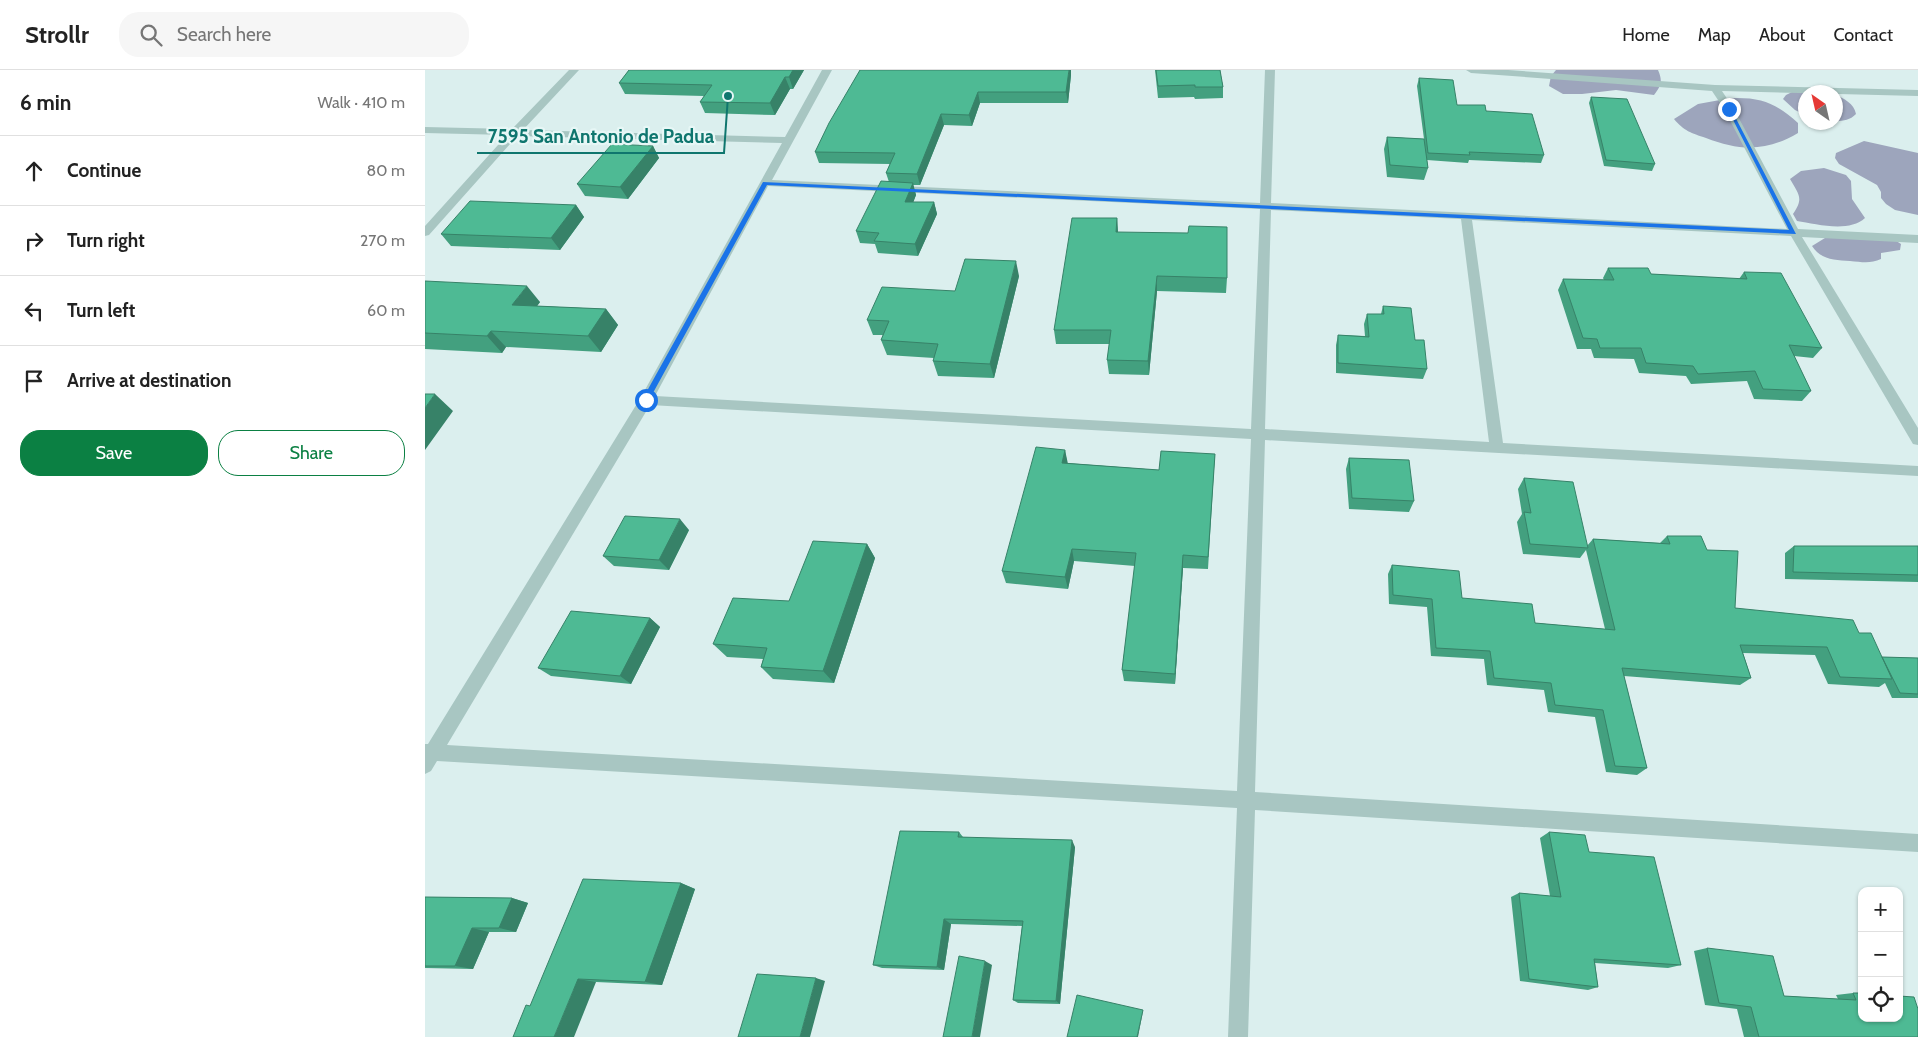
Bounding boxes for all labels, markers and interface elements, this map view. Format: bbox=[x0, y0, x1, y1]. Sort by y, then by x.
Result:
search box bbox=[119, 12, 469, 57]
text: Strollr bbox=[25, 20, 89, 49]
icon: search bbox=[137, 21, 165, 49]
text: Search here bbox=[177, 23, 271, 46]
text: Home bbox=[1622, 24, 1670, 46]
text: Map bbox=[1698, 24, 1731, 46]
text: About bbox=[1759, 24, 1805, 46]
text: Contact bbox=[1833, 24, 1893, 46]
north arrow bbox=[1798, 85, 1843, 130]
text: 6 min bbox=[20, 90, 71, 115]
text: Walk · 410 m bbox=[318, 93, 405, 112]
route end bbox=[1718, 98, 1741, 121]
callout: 7595 San Antonio de Padua bbox=[477, 119, 724, 153]
text: 7595 San Antonio de Padua bbox=[488, 125, 715, 148]
icon: ahead bbox=[20, 157, 48, 185]
text: Continue bbox=[67, 159, 141, 182]
text: 80 m bbox=[367, 161, 405, 180]
icon: right bbox=[20, 227, 48, 255]
text: Turn right bbox=[67, 229, 145, 252]
text: 270 m bbox=[360, 231, 405, 250]
icon: left bbox=[20, 297, 48, 325]
text: Turn left bbox=[67, 299, 135, 322]
text: 60 m bbox=[367, 301, 405, 320]
icon: arrive bbox=[20, 367, 48, 395]
text: Arrive at destination bbox=[67, 369, 231, 392]
route start bbox=[635, 389, 658, 412]
button: Save bbox=[20, 430, 208, 476]
button: Share bbox=[218, 430, 405, 476]
map controls bbox=[1858, 887, 1903, 1022]
button: + bbox=[1858, 887, 1903, 932]
button: − bbox=[1858, 932, 1903, 977]
button: locate bbox=[1858, 977, 1903, 1022]

